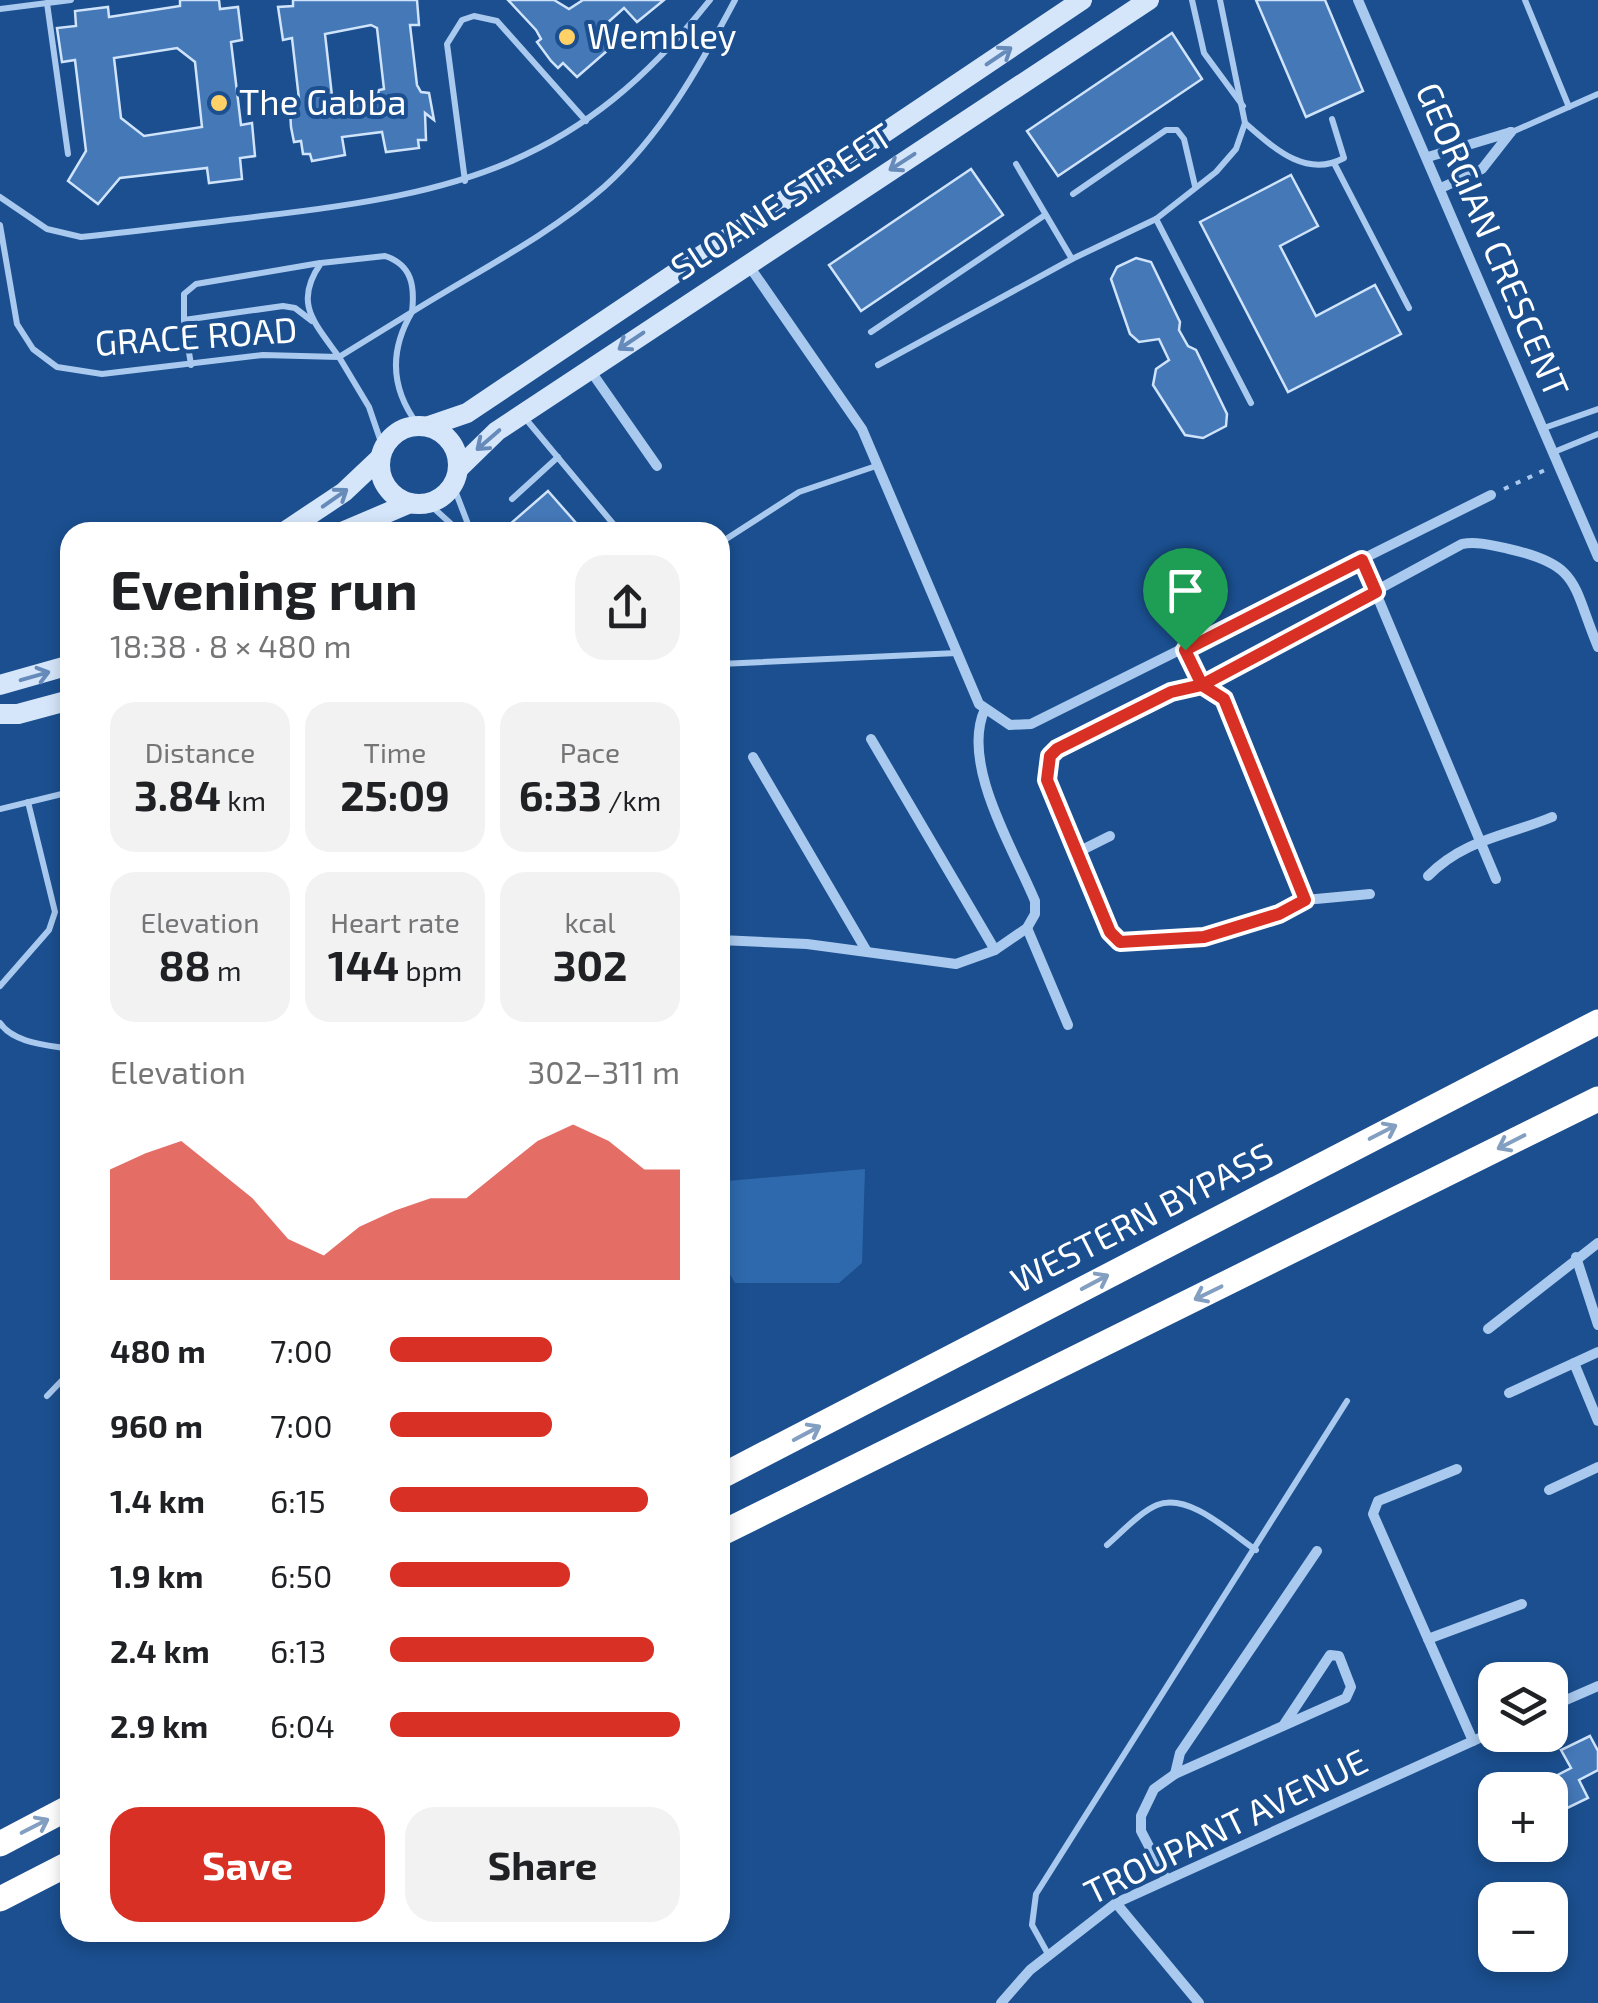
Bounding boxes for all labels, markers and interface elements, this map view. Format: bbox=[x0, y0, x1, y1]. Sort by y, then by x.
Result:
place label: Wembley bbox=[587, 14, 737, 56]
marker: Wembley bbox=[556, 26, 578, 48]
one-way arrow bbox=[984, 46, 1012, 67]
street label: GEORGIAN CRESCENT bbox=[1409, 76, 1579, 403]
place label: The Gabba bbox=[239, 80, 407, 122]
marker: The Gabba bbox=[208, 92, 230, 114]
street label: SLOANE STREET bbox=[662, 113, 899, 287]
one-way arrow bbox=[889, 151, 917, 172]
street label: GRACE ROAD bbox=[93, 307, 298, 363]
one-way arrow bbox=[618, 331, 646, 352]
one-way arrow bbox=[476, 428, 502, 450]
one-way arrow bbox=[320, 488, 348, 509]
pin bbox=[1143, 548, 1228, 651]
text: Evening run bbox=[110, 555, 418, 621]
button: share bbox=[575, 555, 680, 660]
icon: arrive bbox=[1158, 563, 1213, 618]
text: 18:38 · 8 × 480 m bbox=[110, 626, 352, 664]
one-way arrow bbox=[19, 666, 50, 684]
text: Distance bbox=[145, 735, 255, 769]
text: Time bbox=[364, 735, 426, 769]
text: Pace bbox=[560, 735, 620, 769]
text: 3.84 bbox=[134, 769, 221, 819]
text: 25:09 bbox=[340, 769, 450, 819]
text: 6:33 bbox=[519, 769, 602, 819]
text: km bbox=[221, 783, 266, 817]
text: /km bbox=[602, 783, 661, 817]
text: Elevation bbox=[141, 905, 259, 939]
text: Heart rate bbox=[330, 905, 460, 939]
text: kcal bbox=[564, 905, 616, 939]
text: 88 bbox=[158, 939, 211, 989]
text: 144 bbox=[328, 939, 399, 989]
text: 302 bbox=[553, 939, 627, 989]
text: m bbox=[211, 953, 242, 987]
text: bpm bbox=[399, 953, 462, 987]
text: Elevation bbox=[110, 1052, 246, 1090]
text: 302–311 m bbox=[528, 1052, 680, 1090]
one-way arrow bbox=[1368, 1122, 1398, 1141]
street label: WESTERN BYPASS bbox=[1003, 1132, 1279, 1300]
one-way arrow bbox=[1496, 1133, 1526, 1152]
one-way arrow bbox=[1079, 1272, 1109, 1291]
one-way arrow bbox=[1194, 1284, 1224, 1303]
text: 480 m bbox=[110, 1331, 206, 1369]
text: 7:00 bbox=[270, 1331, 333, 1369]
text: 960 m bbox=[110, 1406, 203, 1444]
text: 7:00 bbox=[270, 1406, 333, 1444]
one-way arrow bbox=[791, 1422, 821, 1442]
text: 1.4 km bbox=[110, 1481, 205, 1519]
text: 6:15 bbox=[270, 1481, 326, 1519]
text: 1.9 km bbox=[110, 1556, 204, 1594]
text: 6:50 bbox=[270, 1556, 332, 1594]
text: 2.4 km bbox=[110, 1631, 210, 1669]
text: 6:13 bbox=[270, 1631, 326, 1669]
map controls bbox=[1478, 1662, 1568, 1972]
button: layers bbox=[1478, 1662, 1568, 1752]
text: 2.9 km bbox=[110, 1706, 208, 1744]
text: 6:04 bbox=[270, 1706, 335, 1744]
street label: TROUPANT AVENUE bbox=[1077, 1738, 1374, 1912]
button: + bbox=[1478, 1772, 1568, 1862]
button: Save bbox=[110, 1807, 385, 1922]
button: Share bbox=[405, 1807, 680, 1922]
one-way arrow bbox=[20, 1816, 49, 1835]
button: − bbox=[1478, 1882, 1568, 1972]

